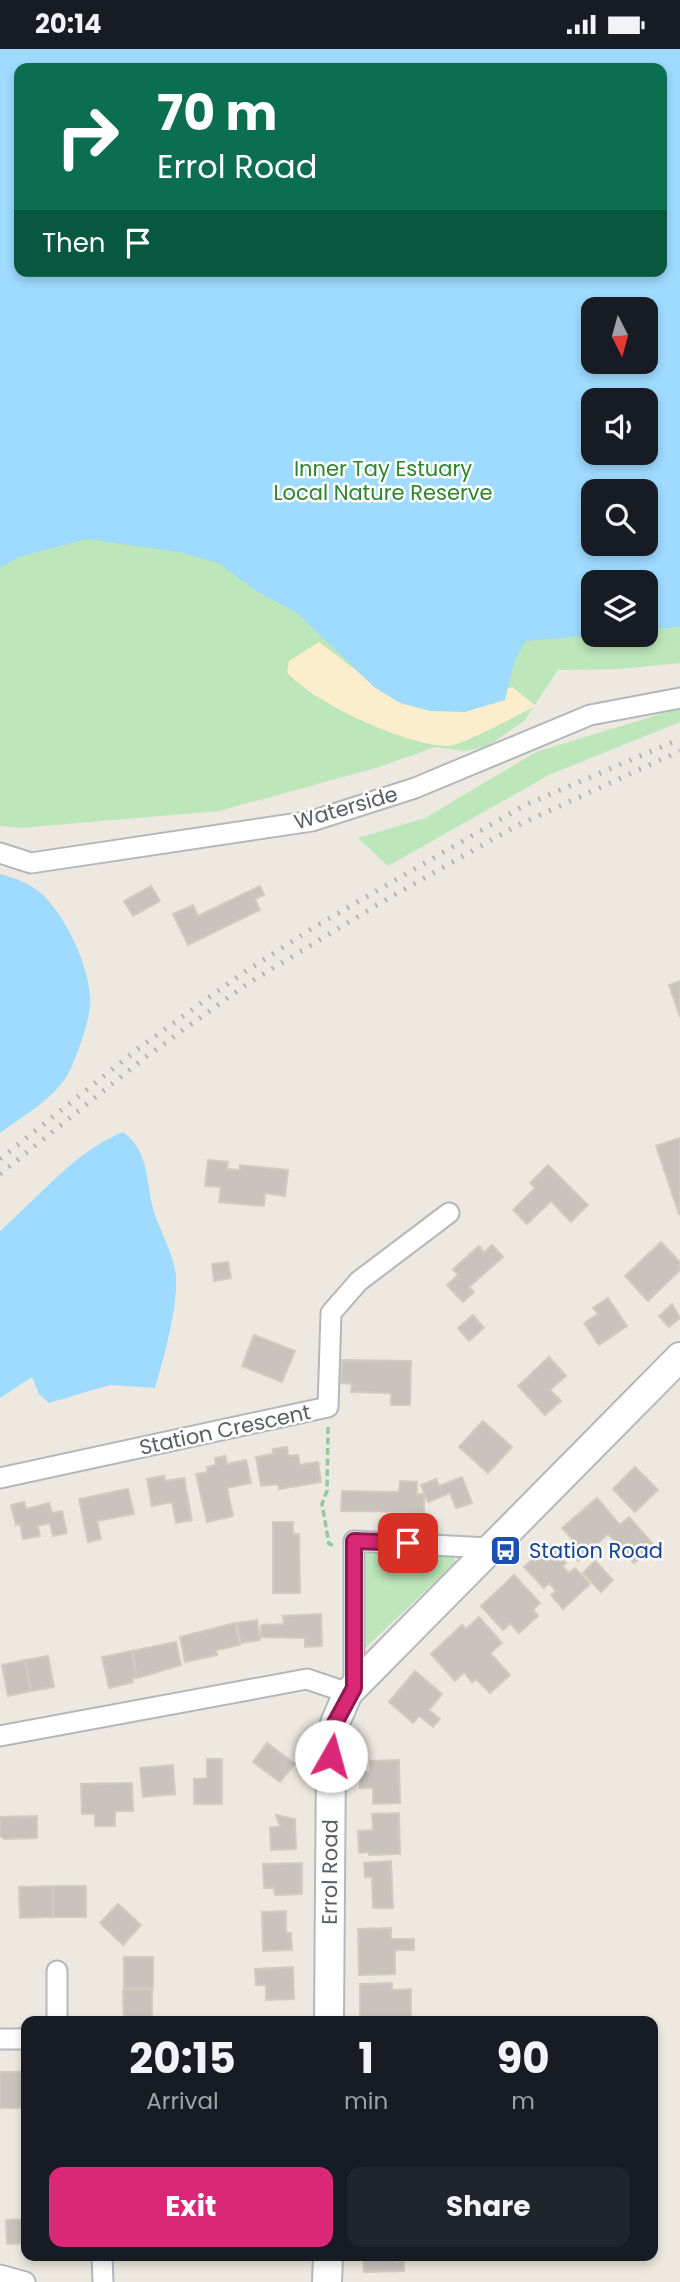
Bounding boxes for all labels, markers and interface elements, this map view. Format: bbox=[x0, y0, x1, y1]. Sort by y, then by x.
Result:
text: 20:14 bbox=[35, 6, 102, 42]
text: 70 m bbox=[157, 79, 277, 147]
icon: right bbox=[42, 91, 133, 182]
text: Errol Road bbox=[157, 144, 317, 189]
icon: arrive bbox=[119, 224, 157, 262]
text: Then bbox=[42, 225, 105, 261]
north arrow bbox=[581, 297, 658, 375]
map controls bbox=[581, 297, 658, 647]
button: sound bbox=[581, 388, 658, 465]
park label: Inner Tay Estuary Local Nature Reserve bbox=[273, 454, 493, 507]
button: search bbox=[581, 479, 658, 556]
button: layers bbox=[581, 570, 658, 647]
street label: Waterside bbox=[291, 779, 401, 836]
street label: Station Crescent bbox=[137, 1397, 313, 1462]
pin bbox=[378, 1513, 438, 1573]
icon: arrive bbox=[389, 1524, 427, 1562]
bus stop icon: Station Road bbox=[489, 1534, 523, 1568]
place label: Station Road bbox=[529, 1536, 663, 1565]
position arrow bbox=[294, 1719, 368, 1793]
street label: Errol Road bbox=[315, 1819, 345, 1925]
text: 20:15 bbox=[129, 2029, 236, 2088]
text: 1 bbox=[358, 2029, 374, 2088]
text: 90 bbox=[496, 2029, 550, 2088]
text: Arrival bbox=[146, 2085, 219, 2117]
text: min bbox=[344, 2085, 388, 2117]
text: m bbox=[511, 2085, 535, 2117]
button: Exit bbox=[49, 2167, 333, 2247]
button: Share bbox=[347, 2167, 630, 2247]

